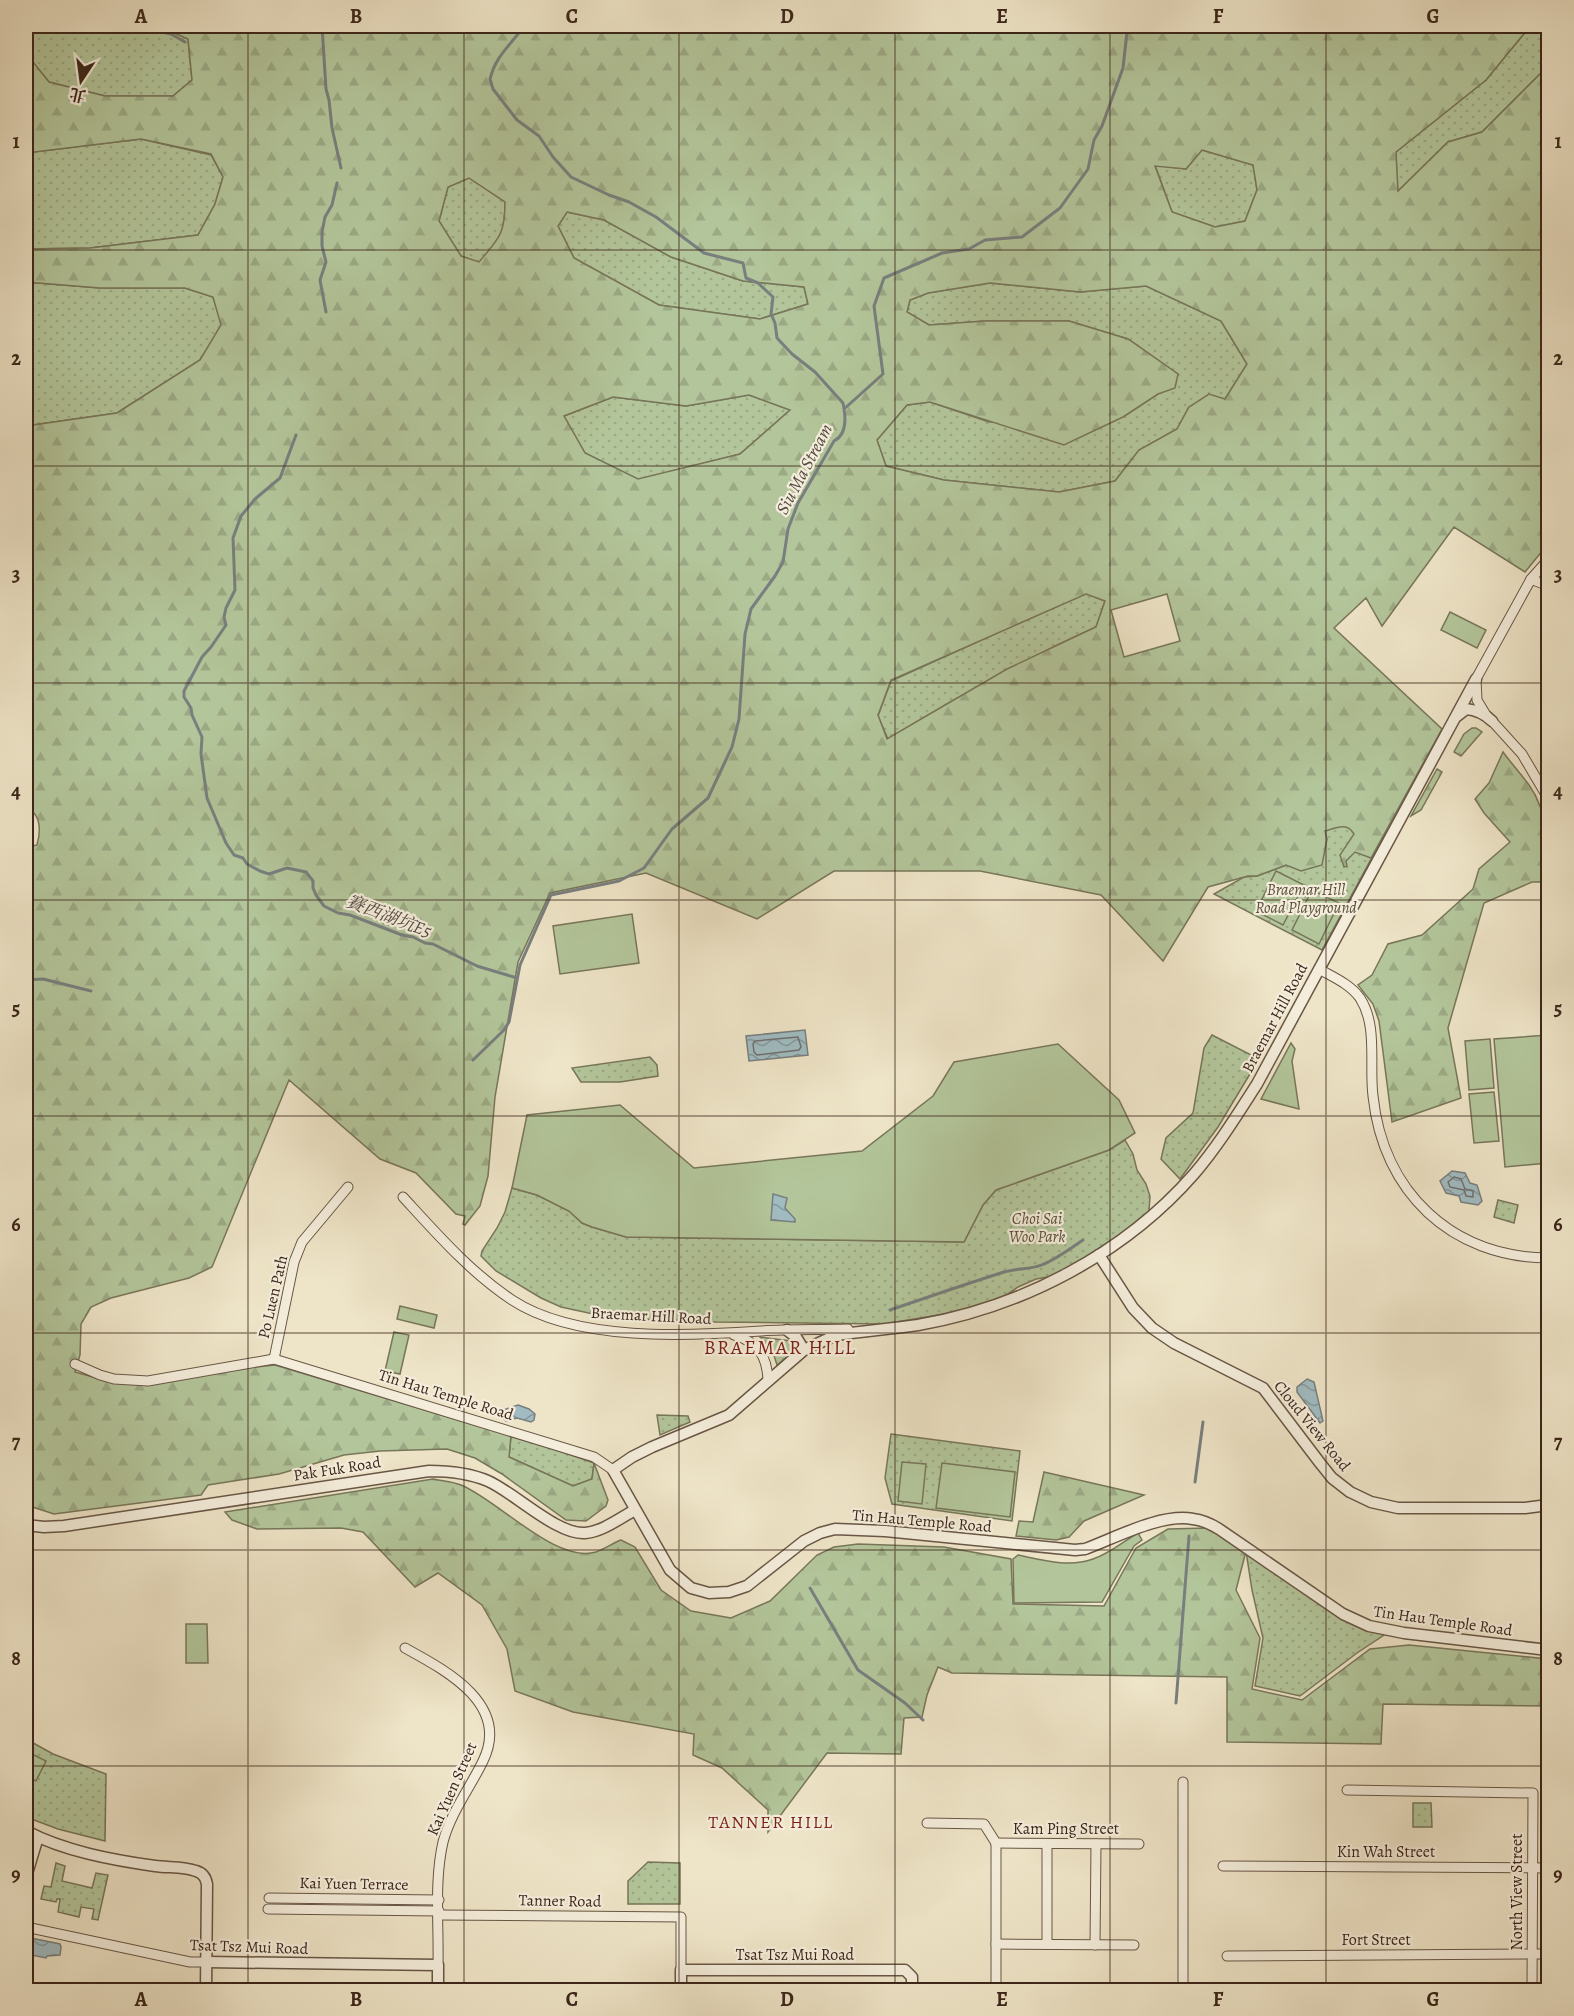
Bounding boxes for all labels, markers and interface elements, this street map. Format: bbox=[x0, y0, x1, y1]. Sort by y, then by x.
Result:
text: A bbox=[134, 3, 148, 30]
text: B bbox=[350, 3, 362, 30]
text: C bbox=[566, 3, 578, 30]
text: D bbox=[780, 3, 794, 30]
text: E bbox=[996, 3, 1008, 30]
text: F bbox=[1213, 3, 1224, 30]
text: G bbox=[1426, 3, 1440, 30]
north arrow bbox=[51, 51, 111, 111]
text: 北 bbox=[68, 82, 88, 107]
text: 1 bbox=[12, 128, 20, 155]
text: 1 bbox=[1554, 128, 1562, 155]
text: 2 bbox=[11, 345, 21, 372]
text: 2 bbox=[1553, 345, 1563, 372]
water label: Siu Ma Stream bbox=[770, 419, 838, 519]
text: 3 bbox=[12, 561, 20, 588]
text: 3 bbox=[1554, 561, 1562, 588]
text: 4 bbox=[11, 778, 21, 805]
text: 4 bbox=[1553, 778, 1563, 805]
park label: Braemar Hill Road Playground bbox=[1255, 879, 1357, 919]
water label: 賽西湖坑E5 bbox=[343, 889, 436, 943]
street label: Braemar Hill Road bbox=[1237, 959, 1313, 1076]
text: 5 bbox=[12, 995, 20, 1022]
text: 5 bbox=[1554, 995, 1562, 1022]
park label: Choi Sai Woo Park bbox=[1009, 1208, 1065, 1248]
text: 6 bbox=[11, 1211, 21, 1238]
text: 6 bbox=[1553, 1211, 1563, 1238]
street label: Po Luen Path bbox=[253, 1253, 293, 1341]
street label: Braemar Hill Road bbox=[590, 1302, 712, 1330]
district label: BRAEMAR HILL bbox=[704, 1334, 856, 1361]
street label: Tin Hau Temple Road bbox=[376, 1364, 517, 1426]
street label: Cloud View Road bbox=[1269, 1376, 1356, 1476]
text: 7 bbox=[12, 1428, 21, 1455]
text: 7 bbox=[1554, 1428, 1563, 1455]
street label: Pak Fuk Road bbox=[292, 1451, 383, 1487]
street label: Tin Hau Temple Road bbox=[851, 1504, 993, 1538]
street label: Tin Hau Temple Road bbox=[1372, 1600, 1514, 1642]
text: 8 bbox=[11, 1645, 21, 1672]
text: 8 bbox=[1553, 1645, 1563, 1672]
street label: Kai Yuen Street bbox=[422, 1739, 482, 1839]
district label: TANNER HILL bbox=[708, 1810, 834, 1834]
street label: Kam Ping Street bbox=[1013, 1818, 1119, 1840]
street label: North View Street bbox=[1506, 1834, 1528, 1950]
street label: Kin Wah Street bbox=[1337, 1841, 1435, 1863]
text: 9 bbox=[11, 1861, 21, 1888]
text: 9 bbox=[1553, 1861, 1563, 1888]
street label: Kai Yuen Terrace bbox=[299, 1872, 409, 1896]
street label: Tanner Road bbox=[518, 1889, 602, 1913]
street label: Fort Street bbox=[1341, 1929, 1411, 1951]
street label: Tsat Tsz Mui Road bbox=[189, 1934, 309, 1960]
street label: Tsat Tsz Mui Road bbox=[736, 1944, 855, 1966]
text: A bbox=[134, 1986, 148, 2013]
text: B bbox=[350, 1986, 362, 2013]
text: C bbox=[566, 1986, 578, 2013]
text: D bbox=[780, 1986, 794, 2013]
text: E bbox=[996, 1986, 1008, 2013]
text: F bbox=[1213, 1986, 1224, 2013]
text: G bbox=[1426, 1986, 1440, 2013]

